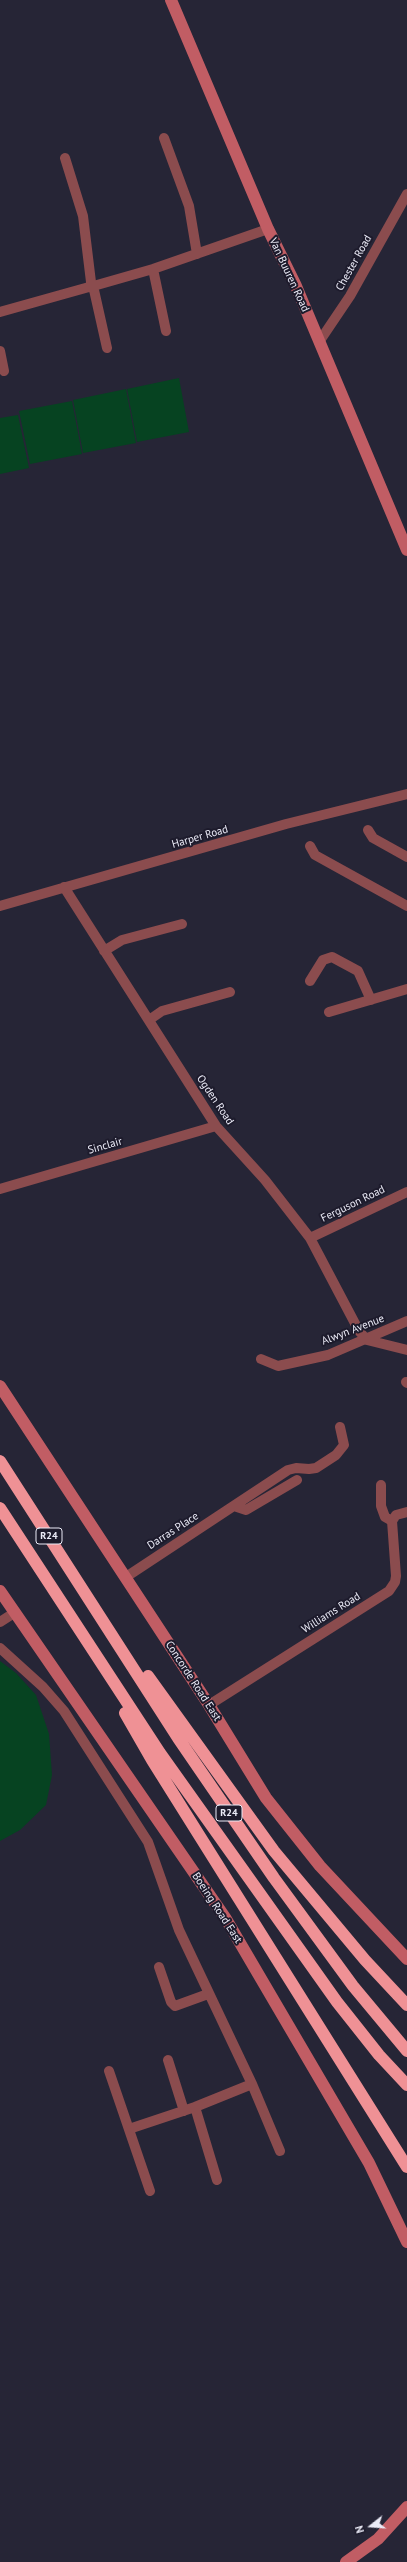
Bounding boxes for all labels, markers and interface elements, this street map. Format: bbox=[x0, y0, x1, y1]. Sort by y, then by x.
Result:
street label: Chester Road bbox=[333, 233, 375, 293]
street label: Van Buuren Road bbox=[266, 236, 312, 314]
street label: Harper Road bbox=[170, 823, 230, 851]
street label: Ogden Road bbox=[194, 1073, 236, 1127]
street label: Sinclair bbox=[86, 1135, 124, 1157]
street label: Ferguson Road bbox=[319, 1183, 387, 1225]
street label: Alwyn Avenue bbox=[320, 1312, 386, 1348]
street label: Darras Place bbox=[145, 1510, 201, 1552]
road number: R24 bbox=[36, 1528, 62, 1544]
street label: Williams Road bbox=[299, 1590, 363, 1636]
street label: Concorde Road East bbox=[162, 1639, 224, 1723]
road number: R24 bbox=[216, 1805, 242, 1821]
street label: Boeing Road East bbox=[189, 1870, 245, 1946]
north arrow bbox=[351, 2506, 391, 2546]
text: N bbox=[352, 2524, 367, 2535]

